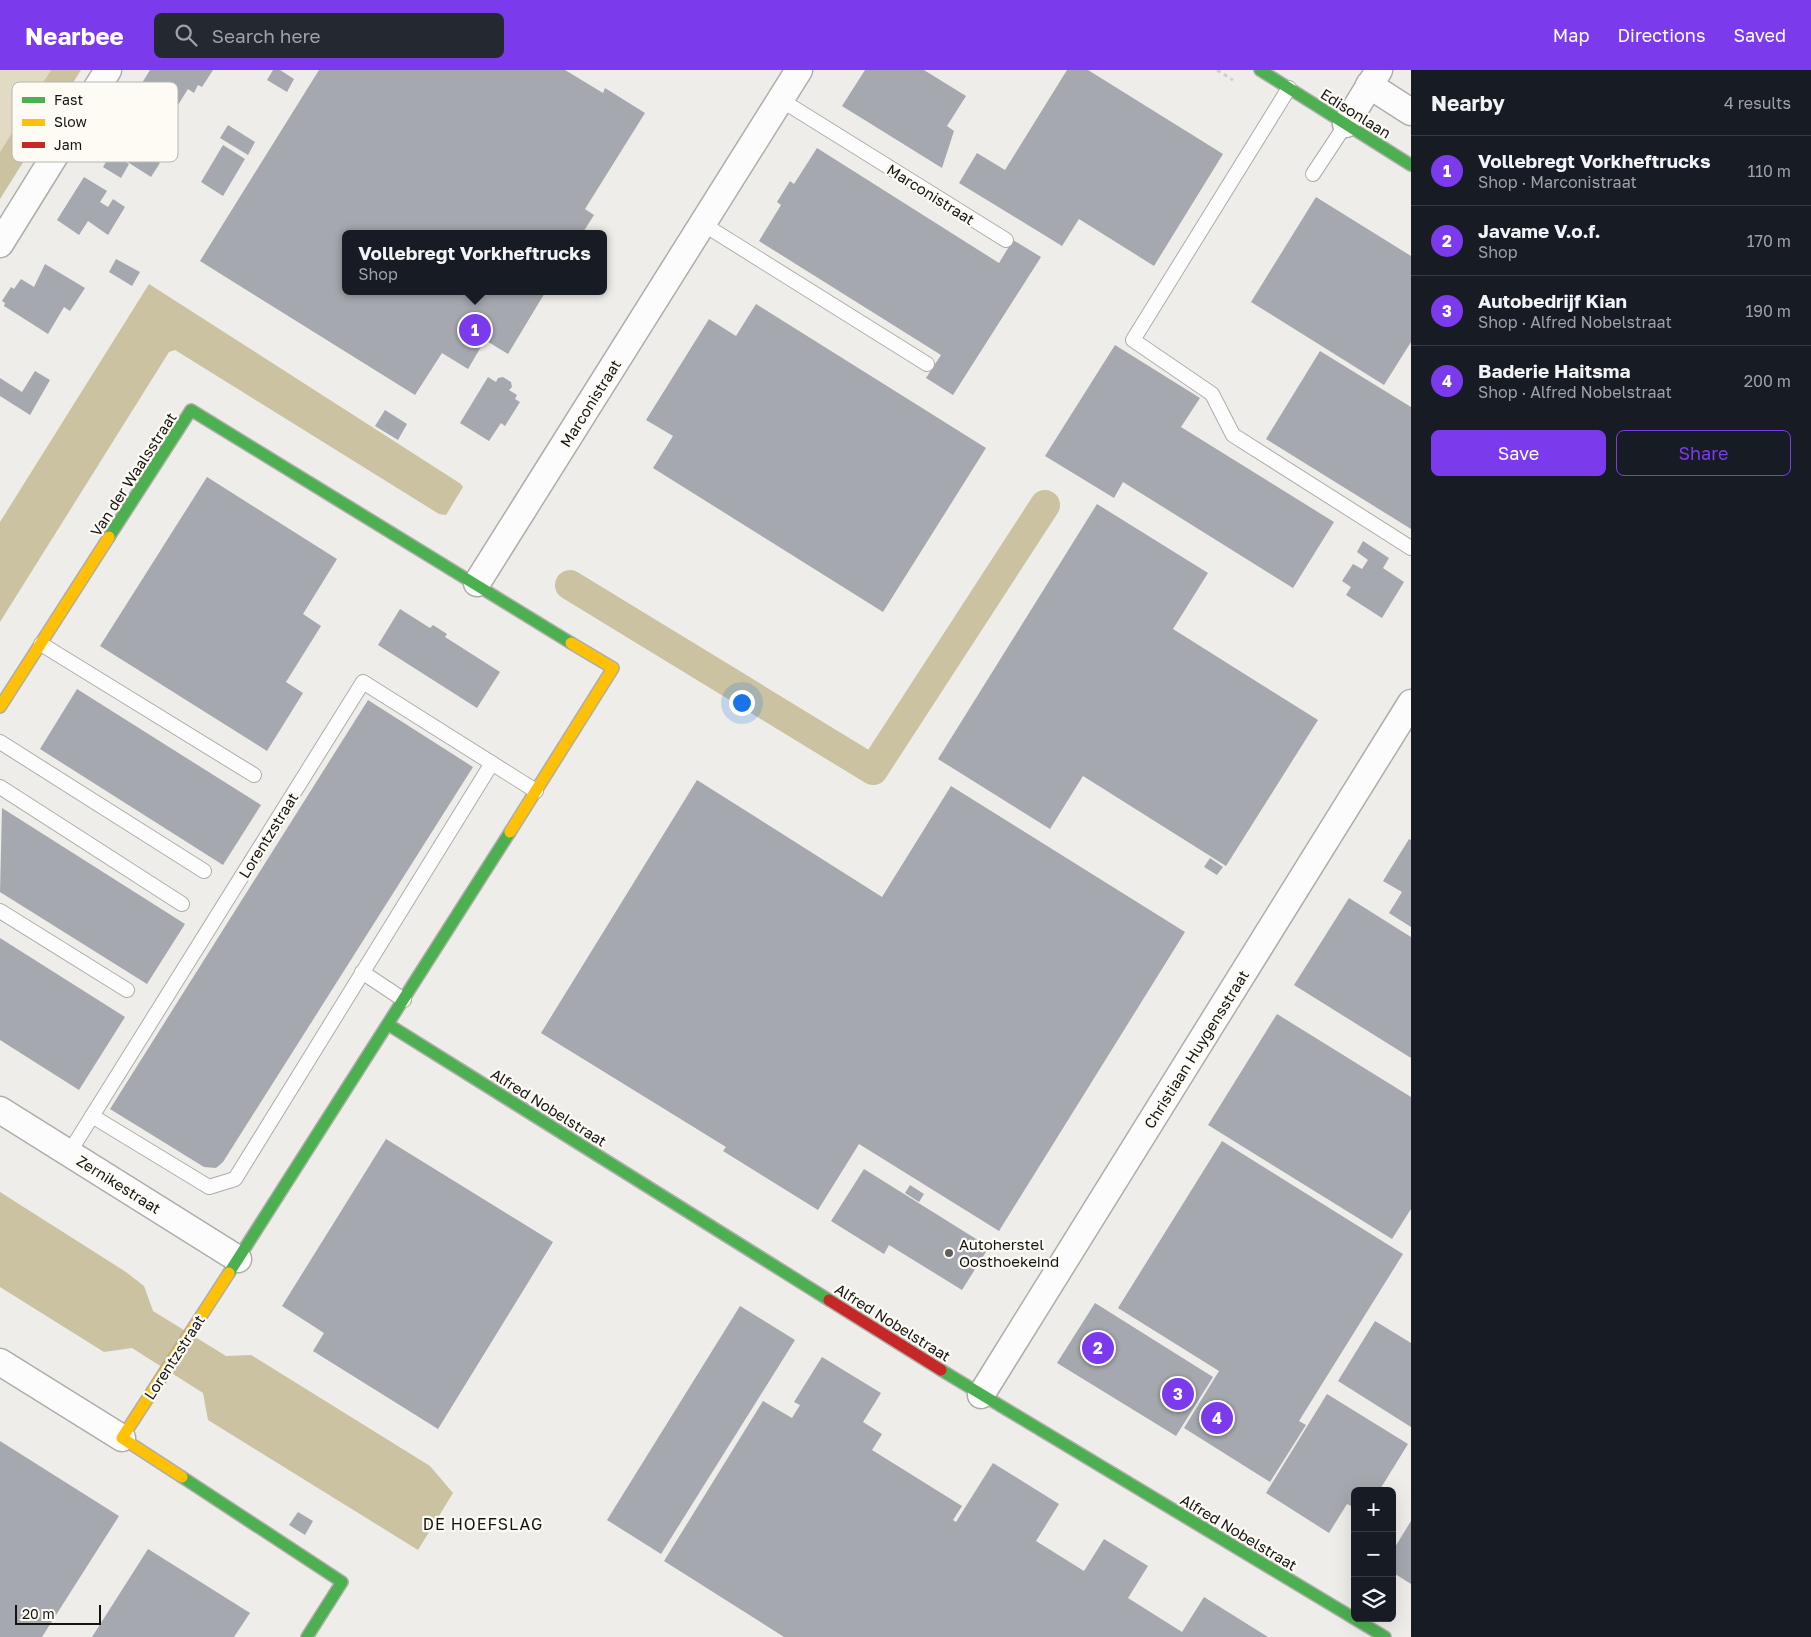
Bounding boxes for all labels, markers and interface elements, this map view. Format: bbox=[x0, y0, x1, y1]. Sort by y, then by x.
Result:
search box bbox=[154, 13, 504, 58]
text: Nearbee bbox=[25, 21, 124, 50]
icon: search bbox=[172, 21, 200, 49]
text: Search here bbox=[212, 24, 321, 47]
text: Map bbox=[1553, 24, 1589, 46]
text: Directions bbox=[1617, 24, 1705, 46]
text: Saved bbox=[1733, 24, 1786, 46]
legend bbox=[12, 82, 178, 162]
street label: Edisonlaan bbox=[1318, 84, 1394, 142]
text: Nearby bbox=[1431, 90, 1505, 116]
text: Fast bbox=[54, 91, 83, 108]
text: 4 results bbox=[1724, 93, 1791, 113]
text: Slow bbox=[54, 113, 87, 130]
text: Jam bbox=[54, 136, 82, 153]
text: Vollebregt Vorkheftrucks bbox=[1478, 149, 1711, 172]
street label: Marconistraat bbox=[884, 160, 978, 228]
text: 1 bbox=[1443, 161, 1451, 181]
text: 110 m bbox=[1747, 161, 1791, 181]
text: Shop · Marconistraat bbox=[1478, 172, 1637, 192]
text: Javame V.o.f. bbox=[1478, 219, 1601, 242]
popup bbox=[342, 230, 607, 295]
text: 2 bbox=[1442, 231, 1452, 251]
text: 170 m bbox=[1747, 231, 1791, 251]
text: Vollebregt Vorkheftrucks bbox=[358, 241, 591, 264]
text: Shop bbox=[1478, 242, 1518, 262]
text: Shop bbox=[358, 264, 398, 284]
text: Autobedrijf Kian bbox=[1478, 289, 1627, 312]
text: 3 bbox=[1442, 301, 1452, 321]
text: 190 m bbox=[1745, 301, 1791, 321]
pin: 1 bbox=[459, 311, 491, 349]
text: Shop · Alfred Nobelstraat bbox=[1478, 312, 1672, 332]
street label: Marconistraat bbox=[556, 356, 624, 450]
text: Baderie Haitsma bbox=[1478, 359, 1630, 382]
text: 4 bbox=[1442, 371, 1452, 391]
text: 200 m bbox=[1744, 371, 1791, 391]
text: Shop · Alfred Nobelstraat bbox=[1478, 382, 1672, 402]
street label: Van der Waalsstraat bbox=[86, 409, 180, 539]
button: Save bbox=[1431, 430, 1606, 476]
button: Share bbox=[1616, 430, 1791, 476]
your location bbox=[729, 690, 755, 716]
street label: Lorentzstraat bbox=[235, 789, 301, 881]
street label: Christiaan Huygensstraat bbox=[1140, 966, 1252, 1132]
street label: Alfred Nobelstraat bbox=[488, 1064, 610, 1150]
street label: Zernikestraat bbox=[74, 1151, 164, 1217]
place label: Autoherstel Oosthoekeind bbox=[959, 1235, 1059, 1270]
marker: Autoherstel Oosthoekeind bbox=[943, 1247, 955, 1259]
street label: Alfred Nobelstraat bbox=[832, 1279, 954, 1365]
street label: Lorentzstraat bbox=[140, 1311, 208, 1403]
pin: 2 bbox=[1082, 1329, 1114, 1367]
pin: 3 bbox=[1162, 1375, 1194, 1413]
pin: 4 bbox=[1201, 1399, 1233, 1437]
map controls bbox=[1351, 1487, 1396, 1622]
button: + bbox=[1351, 1487, 1396, 1532]
street label: Alfred Nobelstraat bbox=[1177, 1490, 1301, 1574]
district label: DE HOEFSLAG bbox=[423, 1514, 543, 1534]
button: − bbox=[1351, 1532, 1396, 1577]
button: layers bbox=[1351, 1577, 1396, 1622]
scale bar bbox=[15, 1602, 101, 1625]
text: 20 m bbox=[22, 1605, 55, 1622]

